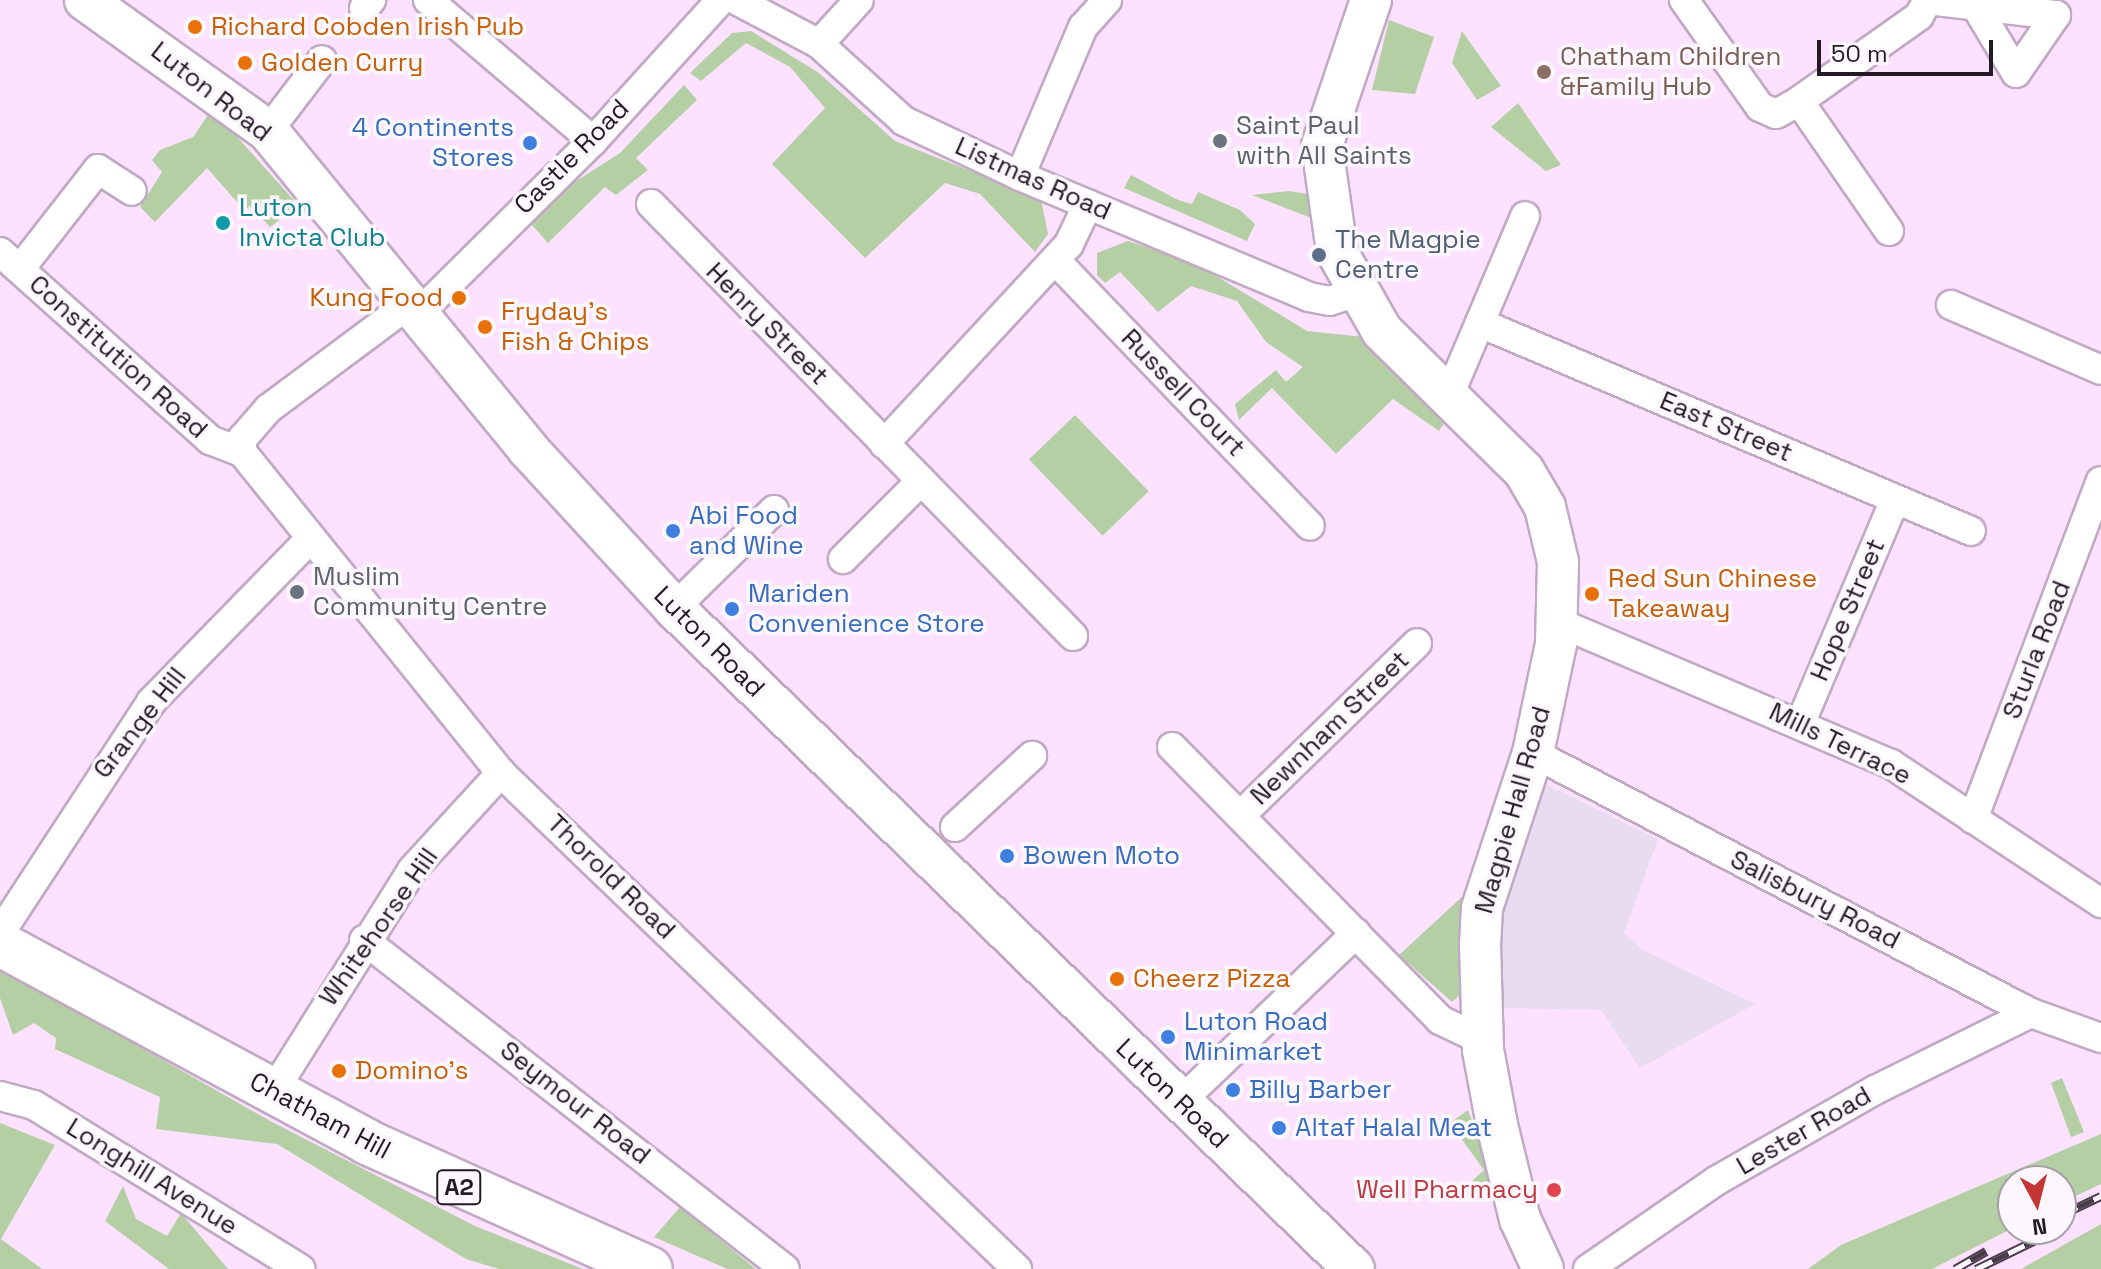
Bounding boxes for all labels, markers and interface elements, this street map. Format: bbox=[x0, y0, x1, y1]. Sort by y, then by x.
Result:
place label: Richard Cobden Irish Pub bbox=[211, 11, 524, 43]
marker: Richard Cobden Irish Pub bbox=[186, 18, 204, 36]
scale bar bbox=[1821, 24, 1997, 74]
street label: Luton Road bbox=[145, 35, 277, 149]
text: 50 m bbox=[1831, 38, 1888, 69]
place label: Chatham Children &Family Hub bbox=[1560, 41, 1781, 102]
place label: Golden Curry bbox=[261, 47, 423, 79]
marker: Golden Curry bbox=[236, 54, 254, 72]
marker: Chatham Children &Family Hub bbox=[1535, 63, 1553, 81]
street label: Castle Road bbox=[508, 93, 636, 221]
place label: Saint Paul with All Saints bbox=[1236, 110, 1412, 172]
place label: 4 Continents Stores bbox=[352, 112, 514, 174]
street label: Listmas Road bbox=[950, 131, 1116, 227]
marker: Saint Paul with All Saints bbox=[1211, 132, 1229, 150]
marker: 4 Continents Stores bbox=[521, 134, 539, 152]
place label: Luton Invicta Club bbox=[239, 192, 386, 254]
marker: Luton Invicta Club bbox=[214, 214, 232, 232]
place label: The Magpie Centre bbox=[1335, 224, 1481, 286]
marker: The Magpie Centre bbox=[1310, 246, 1328, 264]
street label: Henry Street bbox=[699, 256, 835, 392]
street label: Constitution Road bbox=[22, 269, 214, 445]
place label: Kung Food bbox=[309, 282, 443, 314]
marker: Kung Food bbox=[450, 289, 468, 307]
place label: Fryday's Fish & Chips bbox=[501, 296, 650, 358]
marker: Fryday's Fish & Chips bbox=[476, 318, 494, 336]
street label: Russell Court bbox=[1114, 323, 1252, 463]
street label: East Street bbox=[1655, 385, 1797, 469]
place label: Abi Food and Wine bbox=[689, 500, 804, 562]
marker: Abi Food and Wine bbox=[664, 522, 682, 540]
street label: Hope Street bbox=[1804, 534, 1892, 686]
place label: Muslim Community Centre bbox=[313, 561, 547, 622]
place label: Red Sun Chinese Takeaway bbox=[1608, 563, 1817, 624]
street label: Sturla Road bbox=[1996, 577, 2078, 723]
place label: Mariden Convenience Store bbox=[748, 578, 985, 640]
street label: Luton Road bbox=[647, 580, 771, 704]
marker: Muslim Community Centre bbox=[288, 583, 306, 601]
marker: Red Sun Chinese Takeaway bbox=[1583, 585, 1601, 603]
marker: Mariden Convenience Store bbox=[723, 600, 741, 618]
street label: Newnham Street bbox=[1244, 644, 1416, 812]
street label: Grange Hill bbox=[87, 661, 193, 785]
street label: Mills Terrace bbox=[1764, 696, 1916, 792]
street label: Magpie Hall Road bbox=[1468, 703, 1558, 917]
street label: Thorold Road bbox=[540, 808, 682, 946]
place label: Bowen Moto bbox=[1023, 840, 1180, 872]
street label: Whitehorse Hill bbox=[313, 842, 445, 1012]
street label: Salisbury Road bbox=[1725, 844, 1905, 956]
marker: Bowen Moto bbox=[998, 847, 1016, 865]
place label: Cheerz Pizza bbox=[1133, 963, 1290, 995]
marker: Cheerz Pizza bbox=[1108, 970, 1126, 988]
place label: Luton Road Minimarket bbox=[1184, 1006, 1328, 1068]
marker: Luton Road Minimarket bbox=[1159, 1028, 1177, 1046]
street label: Luton Road bbox=[1109, 1033, 1235, 1155]
street label: Seymour Road bbox=[494, 1035, 656, 1171]
place label: Domino's bbox=[355, 1055, 468, 1087]
marker: Domino's bbox=[330, 1062, 348, 1080]
street label: Chatham Hill bbox=[244, 1066, 396, 1166]
place label: Billy Barber bbox=[1249, 1074, 1392, 1106]
street label: Lester Road bbox=[1731, 1080, 1877, 1182]
marker: Billy Barber bbox=[1224, 1081, 1242, 1099]
street label: Longhill Avenue bbox=[60, 1112, 244, 1242]
place label: Altaf Halal Meat bbox=[1295, 1112, 1492, 1144]
marker: Altaf Halal Meat bbox=[1270, 1119, 1288, 1137]
north arrow bbox=[1997, 1165, 2077, 1245]
road number: A2 bbox=[435, 1167, 483, 1207]
place label: Well Pharmacy bbox=[1356, 1174, 1538, 1206]
marker: Well Pharmacy bbox=[1545, 1181, 1563, 1199]
text: N bbox=[2031, 1212, 2049, 1242]

